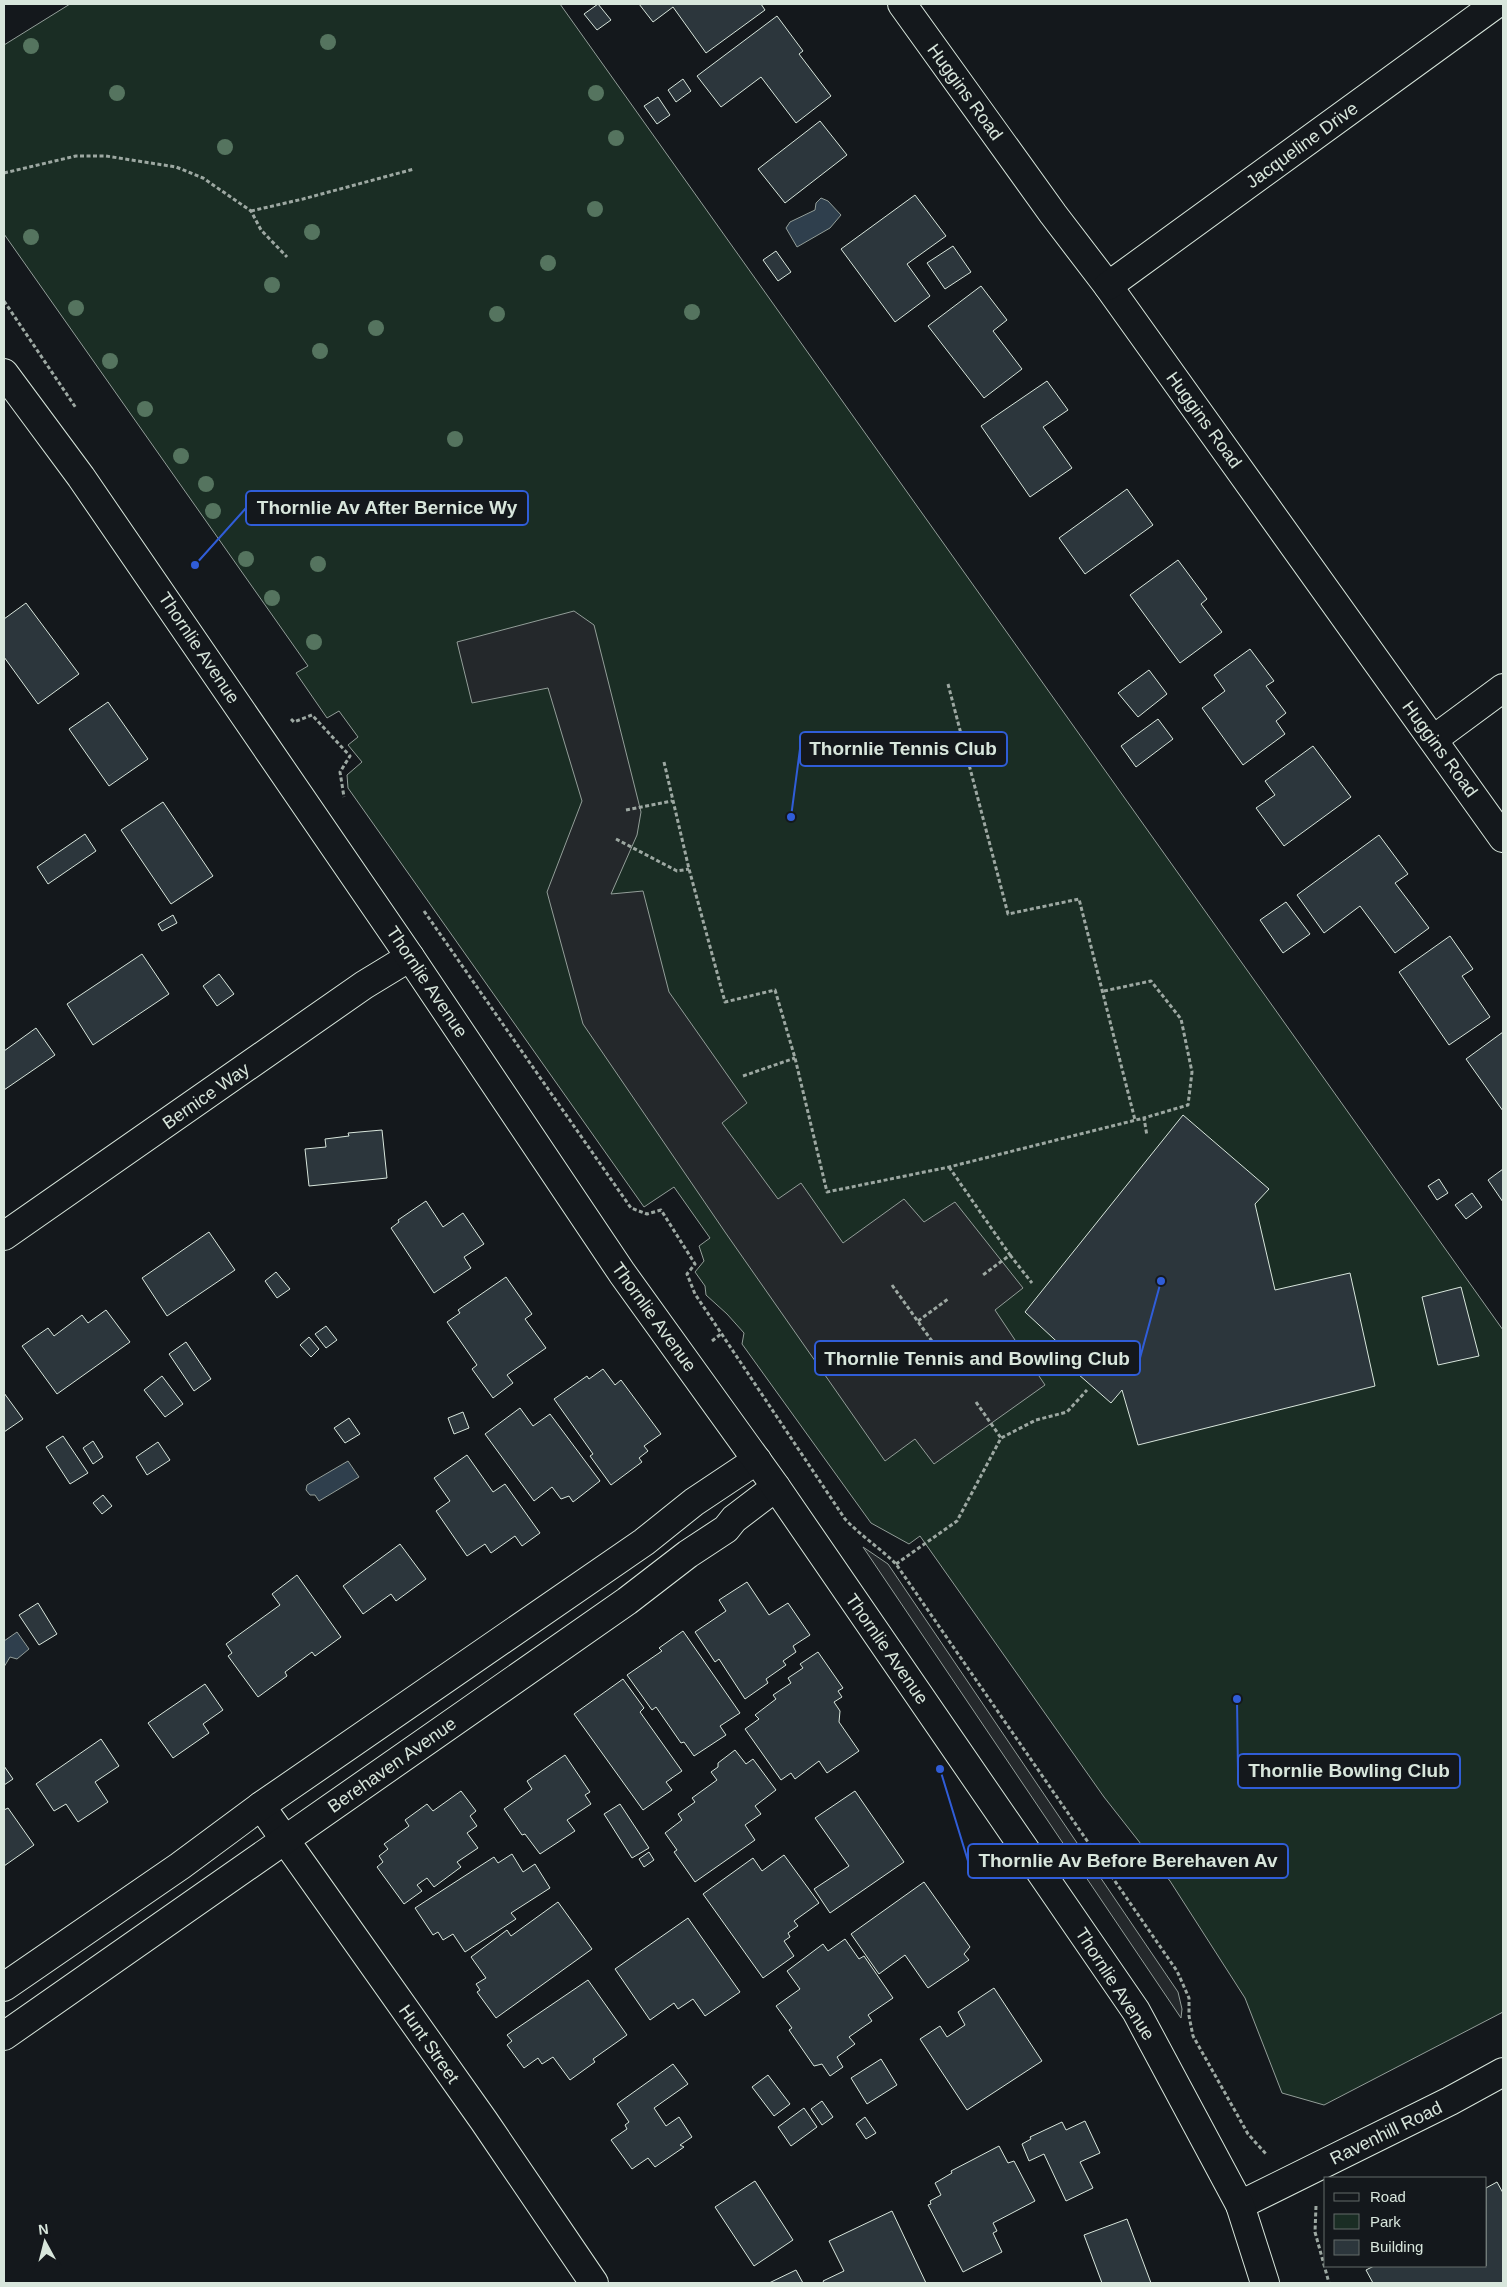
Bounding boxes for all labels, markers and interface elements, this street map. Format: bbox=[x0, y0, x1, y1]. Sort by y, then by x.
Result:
street label: Huggins Road bbox=[923, 40, 1007, 144]
street label: Jacqueline Drive bbox=[1242, 98, 1362, 192]
street label: Huggins Road bbox=[1162, 368, 1246, 472]
callout: Thornlie Av After Bernice Wy bbox=[246, 491, 528, 525]
text: Thornlie Av After Bernice Wy bbox=[257, 497, 518, 518]
street label: Thornlie Avenue bbox=[154, 589, 244, 707]
street label: Huggins Road bbox=[1398, 697, 1482, 801]
callout: Thornlie Tennis Club bbox=[800, 732, 1007, 766]
text: Thornlie Tennis Club bbox=[809, 738, 997, 759]
street label: Thornlie Avenue bbox=[382, 923, 472, 1041]
street label: Bernice Way bbox=[159, 1059, 253, 1133]
street label: Thornlie Avenue bbox=[608, 1259, 700, 1375]
callout: Thornlie Tennis and Bowling Club bbox=[815, 1341, 1140, 1375]
text: Thornlie Tennis and Bowling Club bbox=[824, 1348, 1130, 1369]
street label: Thornlie Avenue bbox=[842, 1590, 932, 1708]
street label: Berehaven Avenue bbox=[324, 1713, 460, 1817]
callout: Thornlie Bowling Club bbox=[1238, 1754, 1460, 1788]
text: Thornlie Bowling Club bbox=[1248, 1760, 1450, 1781]
callout: Thornlie Av Before Berehaven Av bbox=[968, 1844, 1288, 1878]
text: Thornlie Av Before Berehaven Av bbox=[978, 1850, 1278, 1871]
street label: Thornlie Avenue bbox=[1071, 1924, 1159, 2044]
street label: Hunt Street bbox=[395, 2001, 463, 2087]
street label: Ravenhill Road bbox=[1327, 2097, 1445, 2169]
legend bbox=[1324, 2177, 1487, 2267]
text: Road bbox=[1370, 2188, 1406, 2205]
text: Park bbox=[1370, 2213, 1401, 2230]
north arrow bbox=[20, 2217, 70, 2267]
text: N bbox=[37, 2221, 49, 2238]
text: Building bbox=[1370, 2238, 1423, 2255]

